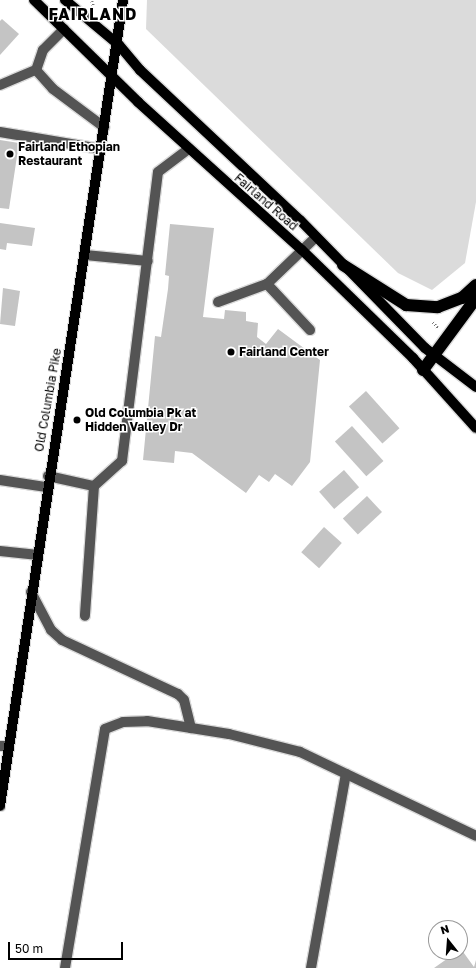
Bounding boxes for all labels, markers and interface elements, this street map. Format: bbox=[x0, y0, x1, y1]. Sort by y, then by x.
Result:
district label: FAIRLAND bbox=[48, 4, 138, 24]
place label: Fairland Ethopian Restaurant bbox=[18, 140, 120, 168]
marker: Fairland Ethopian Restaurant bbox=[5, 149, 15, 159]
street label: Fairland Road bbox=[231, 171, 301, 233]
place label: Fairland Center bbox=[239, 345, 329, 359]
street label: Old Columbia Pike bbox=[32, 347, 64, 453]
marker: Fairland Center bbox=[226, 347, 236, 357]
place label: Old Columbia Pk at Hidden Valley Dr bbox=[85, 406, 196, 434]
marker: Old Columbia Pk at Hidden Valley Dr bbox=[72, 415, 82, 425]
north arrow bbox=[428, 920, 468, 960]
text: N bbox=[439, 922, 451, 936]
scale bar bbox=[10, 934, 125, 960]
text: 50 m bbox=[15, 941, 43, 956]

